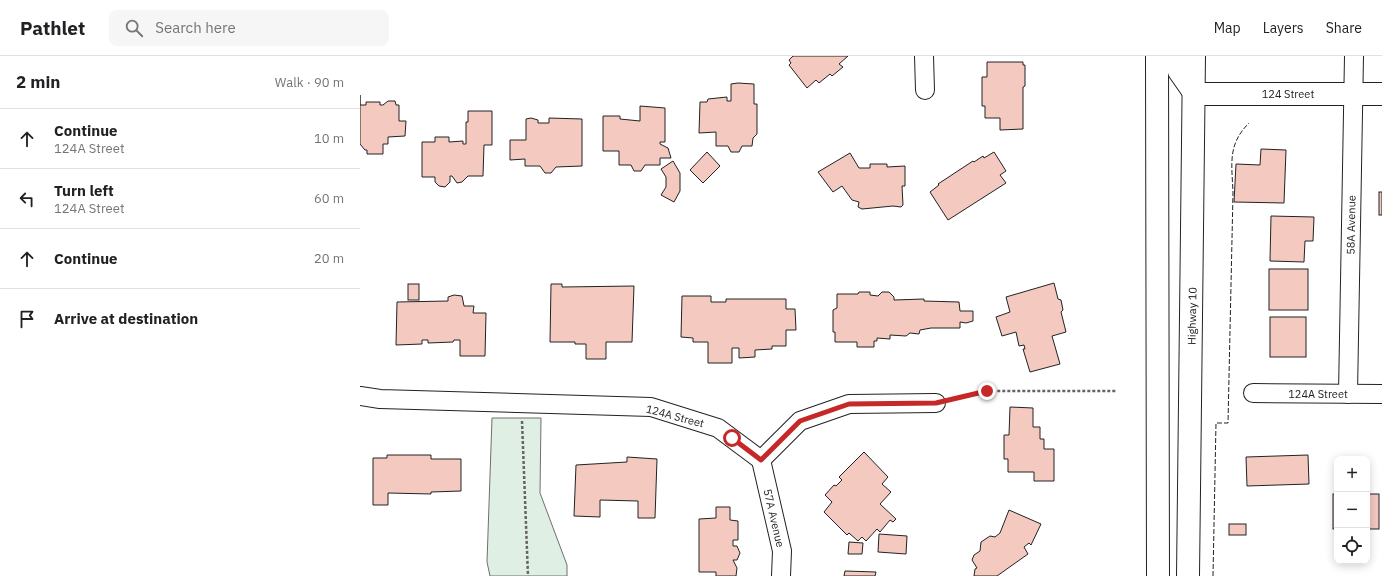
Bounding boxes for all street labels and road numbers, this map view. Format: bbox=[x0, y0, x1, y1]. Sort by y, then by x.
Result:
street label: 124 Street bbox=[1262, 87, 1314, 101]
street label: 58A Avenue bbox=[1343, 195, 1359, 255]
street label: Highway 10 bbox=[1184, 287, 1200, 345]
street label: 124A Street bbox=[1288, 387, 1348, 401]
street label: 124A Street bbox=[644, 402, 706, 431]
street label: 57A Avenue bbox=[760, 487, 788, 549]

